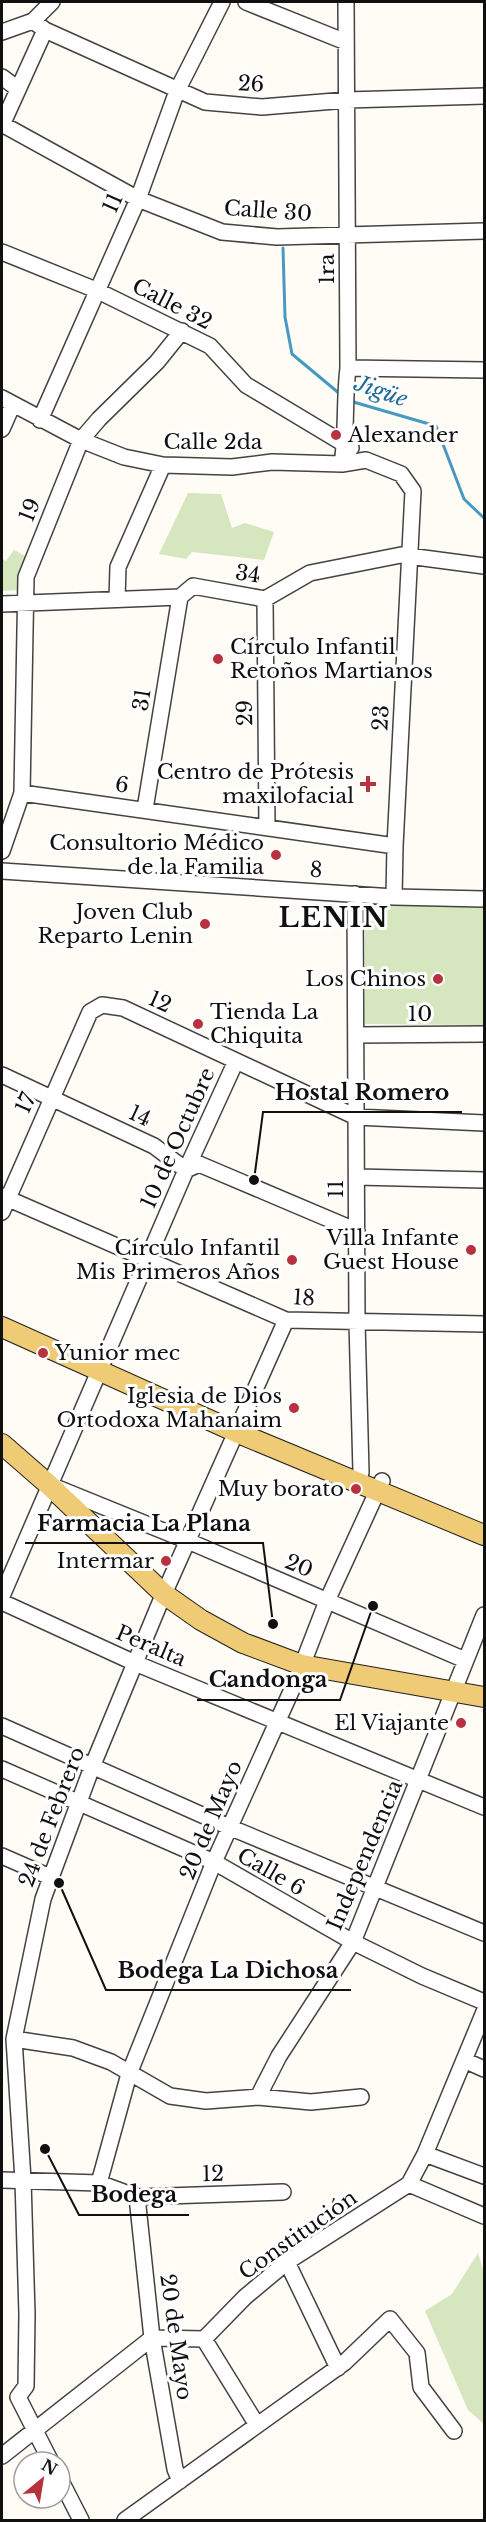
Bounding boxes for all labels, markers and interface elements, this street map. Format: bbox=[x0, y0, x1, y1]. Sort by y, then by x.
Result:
street label: 26 bbox=[237, 70, 265, 98]
street label: 11 bbox=[97, 189, 129, 217]
street label: Calle 30 bbox=[223, 195, 313, 227]
street label: 1ra bbox=[314, 253, 340, 285]
street label: Calle 32 bbox=[128, 273, 216, 335]
water label: Jigüe bbox=[350, 369, 411, 413]
place label: Alexander bbox=[347, 422, 458, 448]
marker: Alexander bbox=[329, 428, 343, 442]
street label: Calle 2da bbox=[164, 429, 263, 455]
street label: 19 bbox=[14, 495, 46, 525]
street label: 34 bbox=[234, 559, 262, 589]
place label: Círculo Infantil Retoños Martianos bbox=[230, 634, 433, 684]
marker: Círculo Infantil Retoños Martianos bbox=[211, 652, 225, 666]
street label: 31 bbox=[127, 687, 157, 713]
street label: 29 bbox=[232, 700, 258, 726]
street label: 23 bbox=[367, 704, 395, 732]
place label: Centro de Prótesis maxilofacial bbox=[157, 759, 354, 809]
street label: 6 bbox=[113, 771, 131, 799]
marker: Centro de Prótesis maxilofacial bbox=[359, 775, 377, 793]
place label: Consultorio Médico de la Familia bbox=[49, 830, 264, 880]
marker: Consultorio Médico de la Familia bbox=[269, 848, 283, 862]
street label: 8 bbox=[309, 857, 323, 883]
place label: Joven Club Reparto Lenin bbox=[38, 899, 193, 949]
district label: LENIN bbox=[279, 901, 389, 934]
marker: Joven Club Reparto Lenin bbox=[198, 917, 212, 931]
place label: Los Chinos bbox=[305, 966, 426, 992]
marker: Los Chinos bbox=[431, 972, 445, 986]
street label: 12 bbox=[145, 986, 175, 1018]
place label: Tienda La Chiquita bbox=[210, 999, 319, 1049]
street label: 10 bbox=[408, 1001, 432, 1027]
marker: Tienda La Chiquita bbox=[191, 1017, 205, 1031]
street label: 10 de Octubre bbox=[135, 1064, 221, 1212]
callout: Hostal Romero bbox=[263, 1072, 462, 1112]
text: Hostal Romero bbox=[275, 1079, 449, 1106]
street label: 17 bbox=[10, 1088, 42, 1117]
street label: 14 bbox=[125, 1100, 155, 1132]
street label: 11 bbox=[323, 1180, 349, 1198]
place label: Villa Infante Guest House bbox=[323, 1225, 459, 1275]
place label: Círculo Infantil Mis Primeros Años bbox=[76, 1235, 280, 1285]
marker: Villa Infante Guest House bbox=[464, 1243, 478, 1257]
marker: Círculo Infantil Mis Primeros Años bbox=[285, 1253, 299, 1267]
street label: 18 bbox=[292, 1284, 316, 1312]
place label: Yunior mec bbox=[54, 1340, 180, 1366]
marker: Yunior mec bbox=[36, 1346, 50, 1360]
place label: Iglesia de Dios Ortodoxa Mahanaim bbox=[56, 1383, 282, 1433]
marker: Iglesia de Dios Ortodoxa Mahanaim bbox=[287, 1401, 301, 1415]
place label: Muy borato bbox=[218, 1476, 344, 1502]
marker: Muy borato bbox=[349, 1482, 363, 1496]
callout: Farmacia La Plana bbox=[25, 1503, 263, 1543]
text: Farmacia La Plana bbox=[37, 1510, 251, 1537]
place label: Intermar bbox=[57, 1548, 154, 1574]
street label: 20 bbox=[281, 1549, 317, 1583]
marker: Intermar bbox=[159, 1554, 173, 1568]
street label: Peralta bbox=[112, 1620, 190, 1673]
callout: Candonga bbox=[197, 1660, 340, 1700]
text: Candonga bbox=[209, 1666, 328, 1693]
place label: El Viajante bbox=[334, 1710, 449, 1736]
marker: El Viajante bbox=[454, 1716, 468, 1730]
street label: 24 de Febrero bbox=[13, 1743, 91, 1891]
street label: 20 de Mayo bbox=[174, 1756, 248, 1884]
street label: Independencia bbox=[322, 1776, 409, 1934]
street label: Calle 6 bbox=[233, 1842, 309, 1902]
callout: Bodega La Dichosa bbox=[106, 1950, 351, 1990]
text: Bodega La Dichosa bbox=[118, 1957, 339, 1984]
street label: 12 bbox=[202, 2161, 224, 2187]
callout: Bodega bbox=[79, 2175, 189, 2215]
text: Bodega bbox=[91, 2181, 177, 2208]
street label: Constitución bbox=[234, 2185, 362, 2285]
street label: 20 de Mayo bbox=[154, 2272, 198, 2402]
north arrow bbox=[12, 2450, 72, 2510]
text: N bbox=[38, 2455, 61, 2479]

